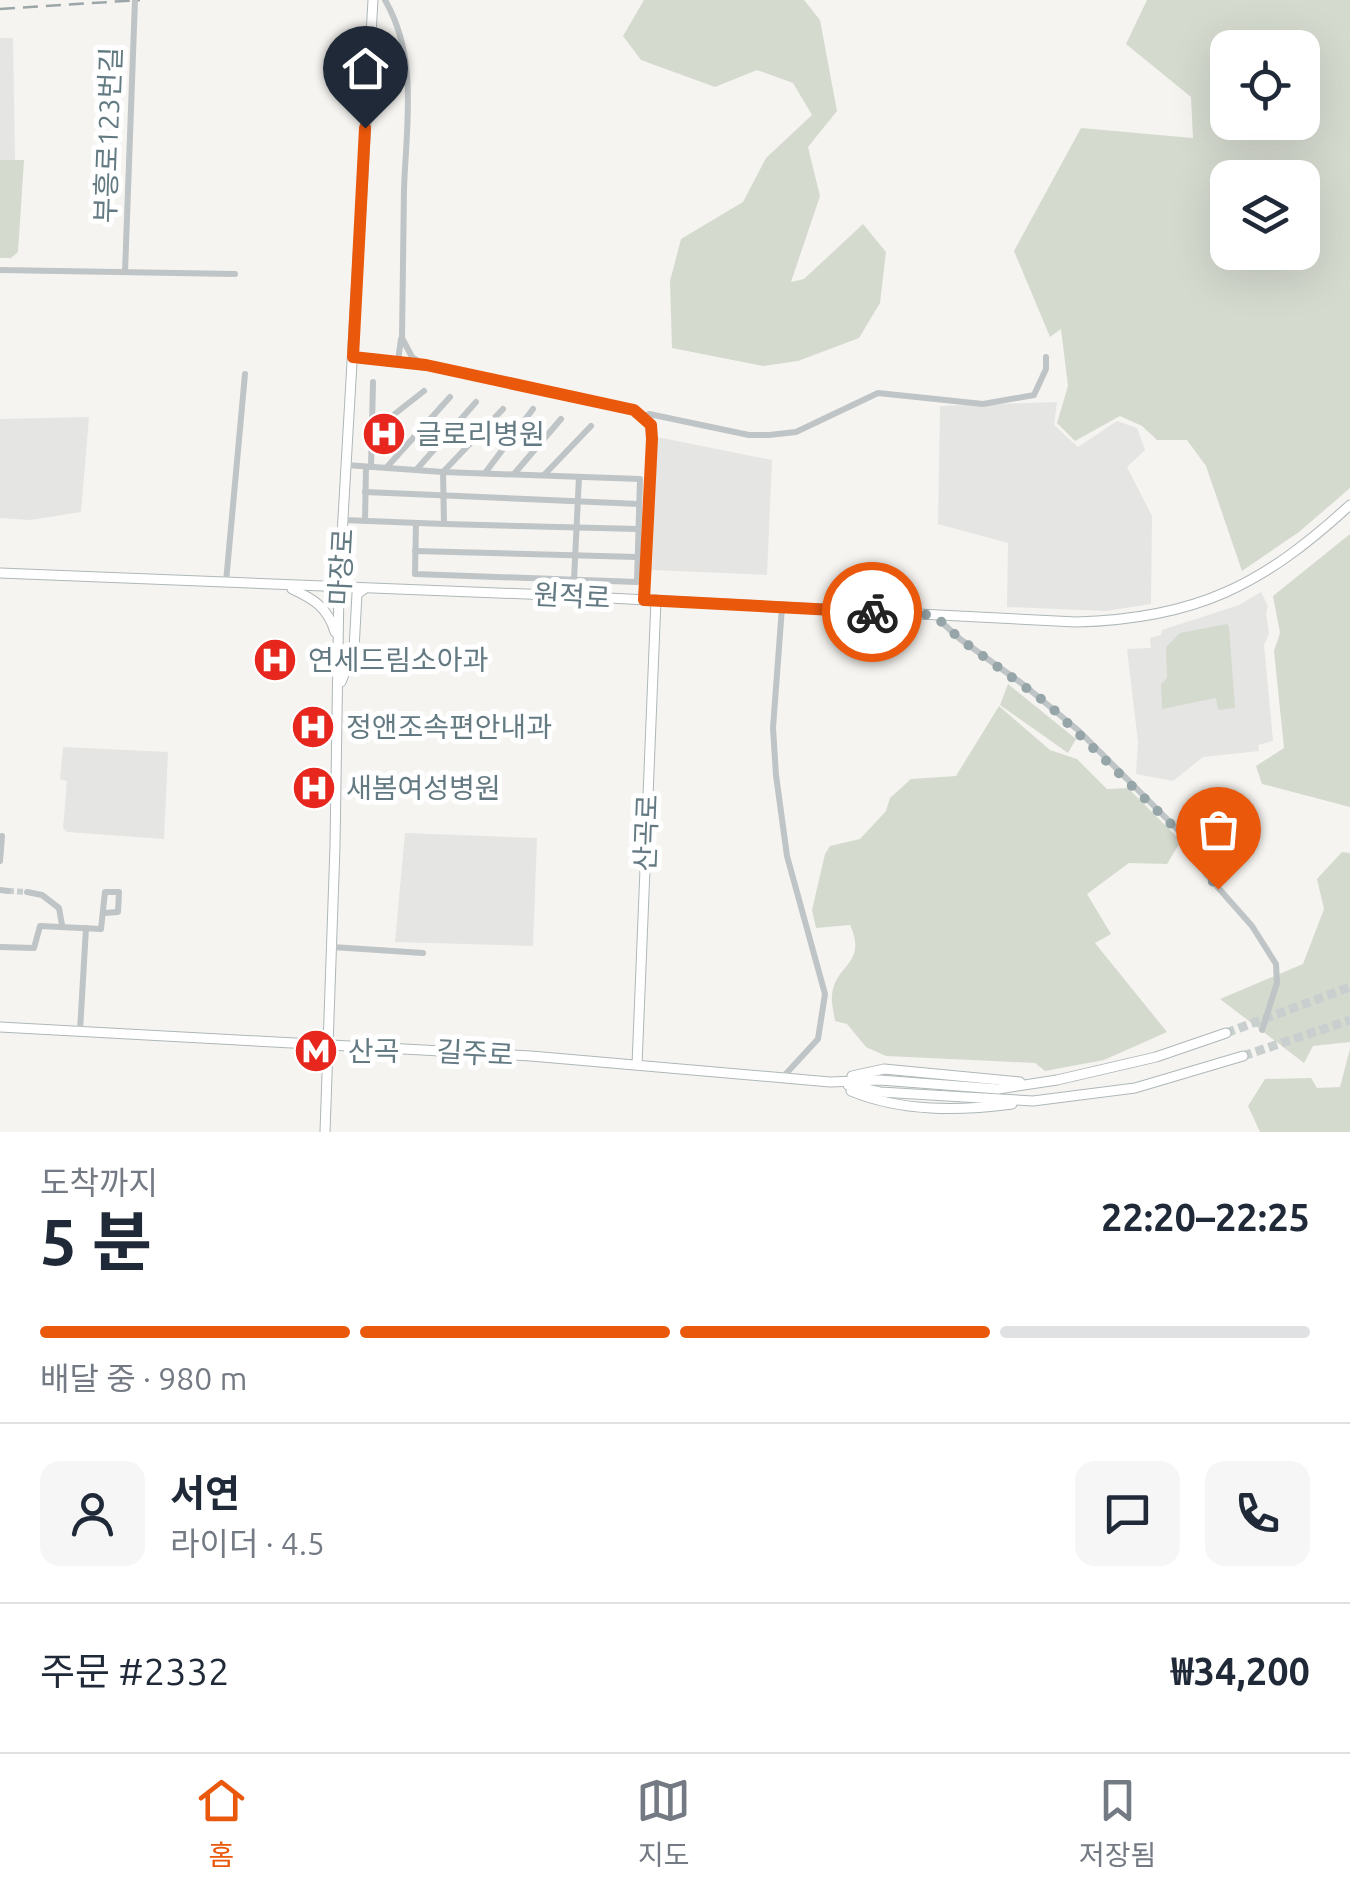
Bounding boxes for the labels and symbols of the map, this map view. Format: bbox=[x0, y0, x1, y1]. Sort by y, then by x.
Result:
pin bbox=[323, 26, 408, 129]
street label: 부흥로123번길 bbox=[89, 46, 126, 224]
hospital icon: 글로리병원 bbox=[361, 411, 407, 457]
place label: 글로리병원 bbox=[416, 418, 545, 449]
street label: 마장로 bbox=[323, 528, 358, 606]
courier bbox=[822, 562, 922, 662]
street label: 원적로 bbox=[533, 578, 611, 613]
hospital icon: 연세드림소아과 bbox=[252, 637, 298, 683]
place label: 연세드림소아과 bbox=[308, 644, 488, 675]
hospital icon: 정앤조속편안내과 bbox=[290, 704, 336, 750]
place label: 정앤조속편안내과 bbox=[346, 711, 552, 742]
hospital icon: 새봄여성병원 bbox=[291, 765, 337, 811]
place label: 새봄여성병원 bbox=[346, 772, 501, 803]
pin bbox=[1176, 787, 1261, 890]
street label: 산곡로 bbox=[629, 794, 662, 872]
metro station icon: 산곡 bbox=[293, 1028, 339, 1074]
place label: 산곡 bbox=[348, 1035, 400, 1066]
street label: 길주로 bbox=[436, 1035, 514, 1070]

